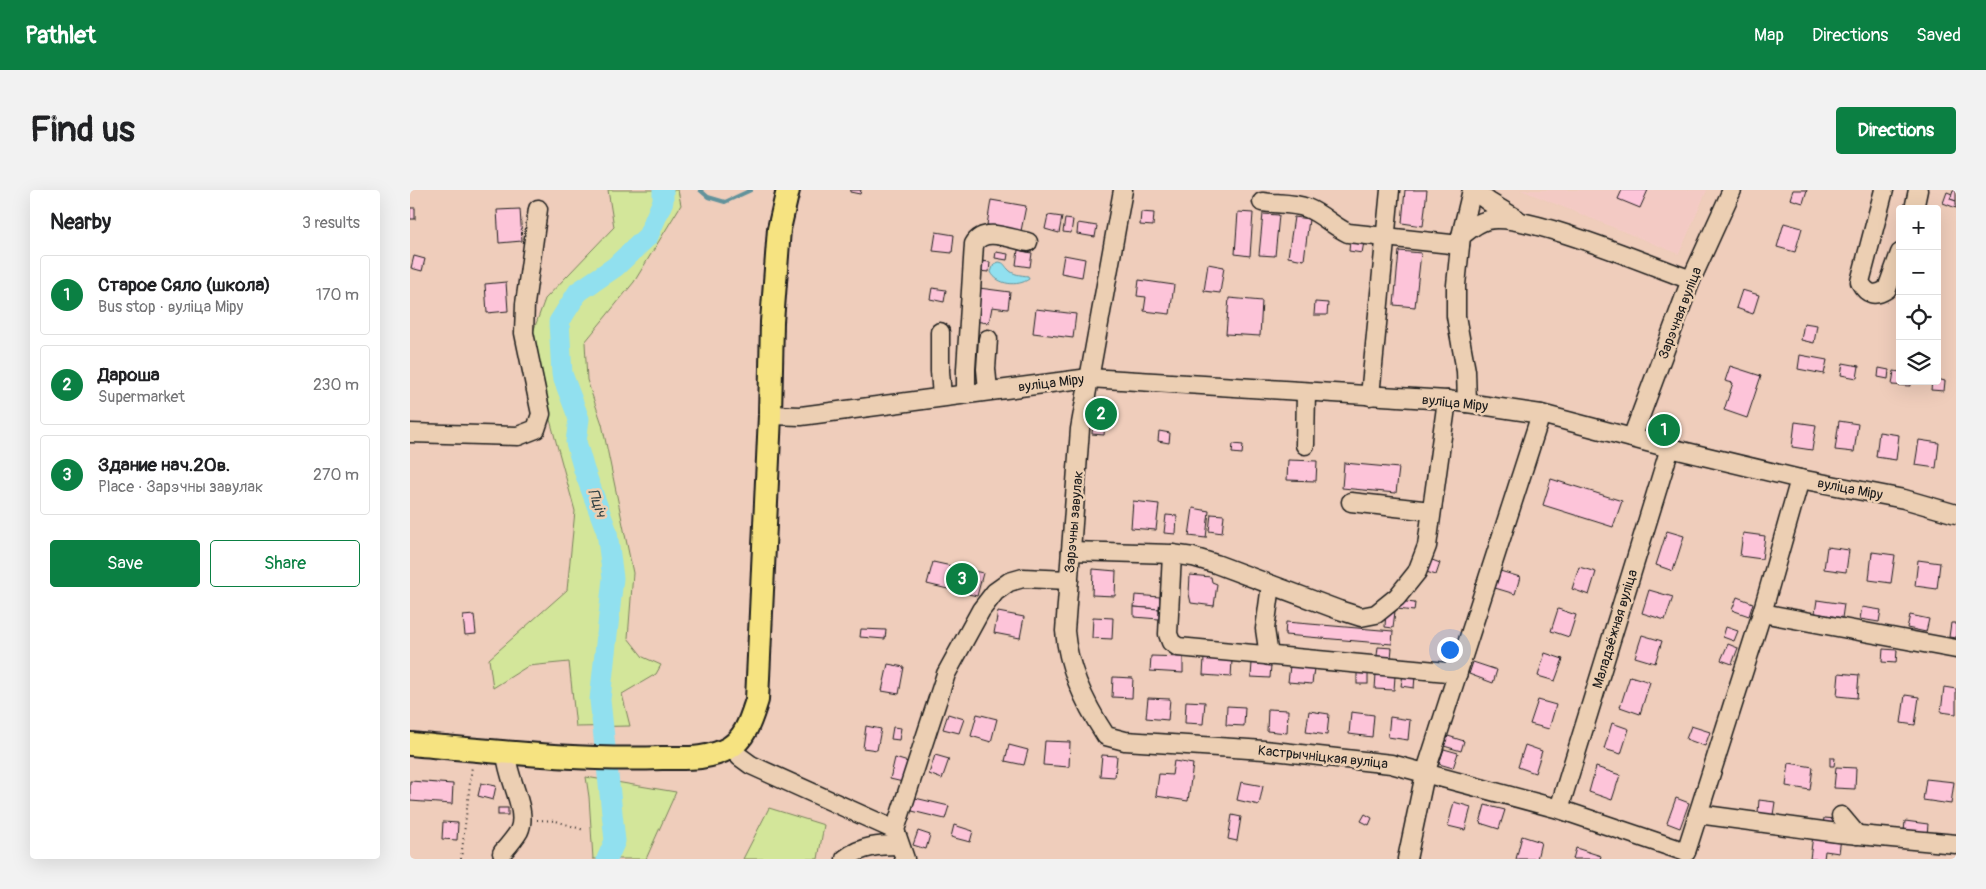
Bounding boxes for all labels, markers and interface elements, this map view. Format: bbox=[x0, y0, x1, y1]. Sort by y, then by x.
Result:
text: Pathlet bbox=[25, 21, 96, 50]
text: Map bbox=[1754, 24, 1784, 47]
text: Directions bbox=[1812, 24, 1888, 47]
text: Saved bbox=[1916, 24, 1961, 47]
button: Directions bbox=[1836, 107, 1956, 154]
text: Find us bbox=[30, 108, 135, 152]
map controls bbox=[1896, 205, 1941, 385]
button: + bbox=[1896, 205, 1941, 250]
text: Nearby bbox=[50, 209, 111, 236]
text: 3 results bbox=[302, 213, 360, 233]
button: − bbox=[1896, 250, 1941, 295]
street label: Зарэчная вуліца bbox=[1655, 265, 1705, 361]
text: Старое Сяло (школа) bbox=[98, 273, 271, 297]
text: 1 bbox=[64, 285, 70, 305]
text: 170 m bbox=[316, 285, 359, 305]
button: locate bbox=[1896, 295, 1941, 340]
text: Bus stop · вуліца Міру bbox=[98, 297, 243, 317]
button: layers bbox=[1896, 340, 1941, 385]
text: Дароша bbox=[98, 363, 160, 387]
street label: вуліца Міру bbox=[1017, 371, 1085, 395]
text: 2 bbox=[63, 375, 71, 395]
text: 230 m bbox=[313, 375, 359, 395]
text: Supermarket bbox=[98, 387, 185, 407]
street label: вуліца Міру bbox=[1421, 391, 1489, 415]
pin: 2 bbox=[1085, 395, 1117, 433]
pin: 1 bbox=[1648, 411, 1680, 449]
text: Здание нач.20в. bbox=[98, 453, 230, 477]
text: 3 bbox=[63, 465, 71, 485]
text: 270 m bbox=[313, 465, 359, 485]
street label: Зарэчны завулак bbox=[1061, 470, 1087, 574]
street label: вуліца Міру bbox=[1816, 474, 1884, 504]
text: Place · Зарэчны завулак bbox=[98, 477, 263, 497]
water label: Пціч bbox=[583, 486, 611, 521]
button: Save bbox=[50, 540, 200, 587]
button: Share bbox=[210, 540, 360, 587]
pin: 3 bbox=[946, 560, 978, 598]
street label: Маладзёжная вуліца bbox=[1589, 568, 1641, 690]
your location bbox=[1437, 637, 1463, 663]
street label: Кастрычніцкая вуліца bbox=[1257, 742, 1389, 772]

